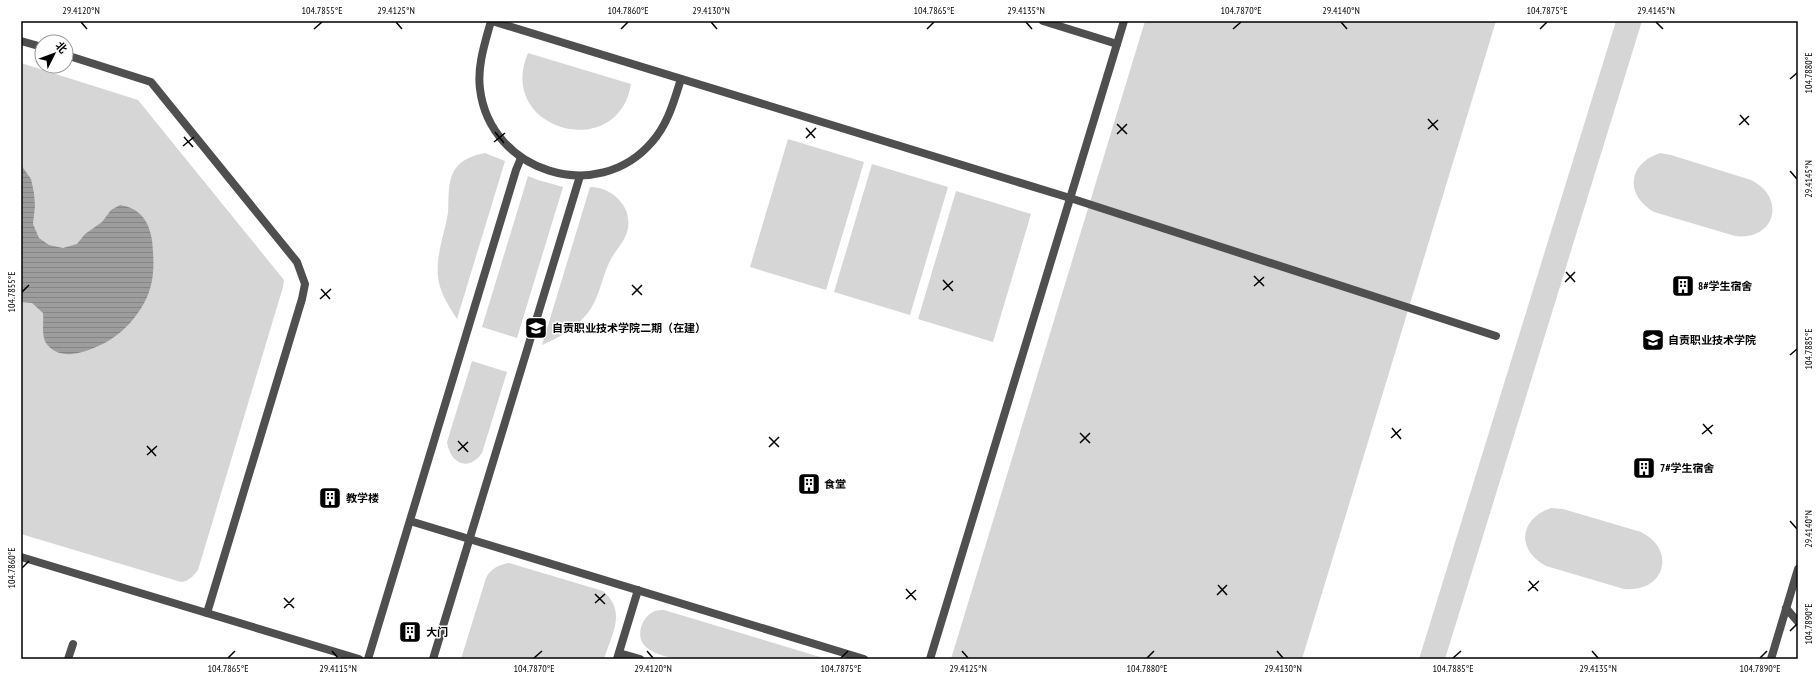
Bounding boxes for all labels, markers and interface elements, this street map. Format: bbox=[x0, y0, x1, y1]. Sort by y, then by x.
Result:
text: 29.4120°N bbox=[62, 4, 100, 17]
text: 104.7855°E bbox=[302, 4, 343, 17]
text: 29.4125°N bbox=[377, 4, 415, 17]
text: 104.7860°E bbox=[608, 4, 649, 17]
text: 29.4130°N bbox=[692, 4, 730, 17]
text: 104.7865°E bbox=[914, 4, 955, 17]
text: 29.4135°N bbox=[1007, 4, 1045, 17]
text: 104.7870°E bbox=[1221, 4, 1262, 17]
text: 29.4140°N bbox=[1322, 4, 1360, 17]
text: 104.7875°E bbox=[1527, 4, 1568, 17]
text: 29.4145°N bbox=[1637, 4, 1675, 17]
north arrow bbox=[34, 34, 74, 74]
text: 北 bbox=[53, 39, 70, 56]
text: 104.7880°E bbox=[1802, 53, 1815, 94]
text: 29.4145°N bbox=[1802, 160, 1815, 198]
text: 104.7855°E bbox=[5, 272, 18, 313]
building icon: 8#学生宿舍 bbox=[1670, 273, 1696, 299]
place label: 8#学生宿舍 bbox=[1698, 279, 1753, 293]
school or university icon: 自贡职业技术学院二期（在建） bbox=[523, 315, 549, 341]
place label: 自贡职业技术学院二期（在建） bbox=[552, 321, 706, 335]
school or university icon: 自贡职业技术学院 bbox=[1640, 327, 1666, 353]
text: 104.7885°E bbox=[1802, 329, 1815, 370]
place label: 自贡职业技术学院 bbox=[1668, 333, 1756, 347]
building icon: 7#学生宿舍 bbox=[1631, 455, 1657, 481]
place label: 7#学生宿舍 bbox=[1660, 461, 1715, 475]
building icon: 食堂 bbox=[796, 471, 822, 497]
place label: 食堂 bbox=[824, 477, 846, 491]
building icon: 教学楼 bbox=[317, 485, 343, 511]
place label: 教学楼 bbox=[346, 491, 379, 505]
text: 29.4140°N bbox=[1802, 510, 1815, 548]
text: 104.7860°E bbox=[5, 548, 18, 589]
text: 104.7890°E bbox=[1802, 604, 1815, 645]
building icon: 大门 bbox=[397, 619, 423, 645]
place label: 大门 bbox=[426, 625, 448, 639]
text: 104.7865°E bbox=[208, 662, 249, 675]
text: 29.4115°N bbox=[319, 662, 357, 675]
text: 104.7870°E bbox=[514, 662, 555, 675]
text: 29.4120°N bbox=[634, 662, 672, 675]
text: 104.7875°E bbox=[821, 662, 862, 675]
text: 29.4125°N bbox=[949, 662, 987, 675]
text: 104.7880°E bbox=[1127, 662, 1168, 675]
text: 29.4130°N bbox=[1264, 662, 1302, 675]
text: 104.7885°E bbox=[1433, 662, 1474, 675]
text: 29.4135°N bbox=[1579, 662, 1617, 675]
text: 104.7890°E bbox=[1740, 662, 1781, 675]

